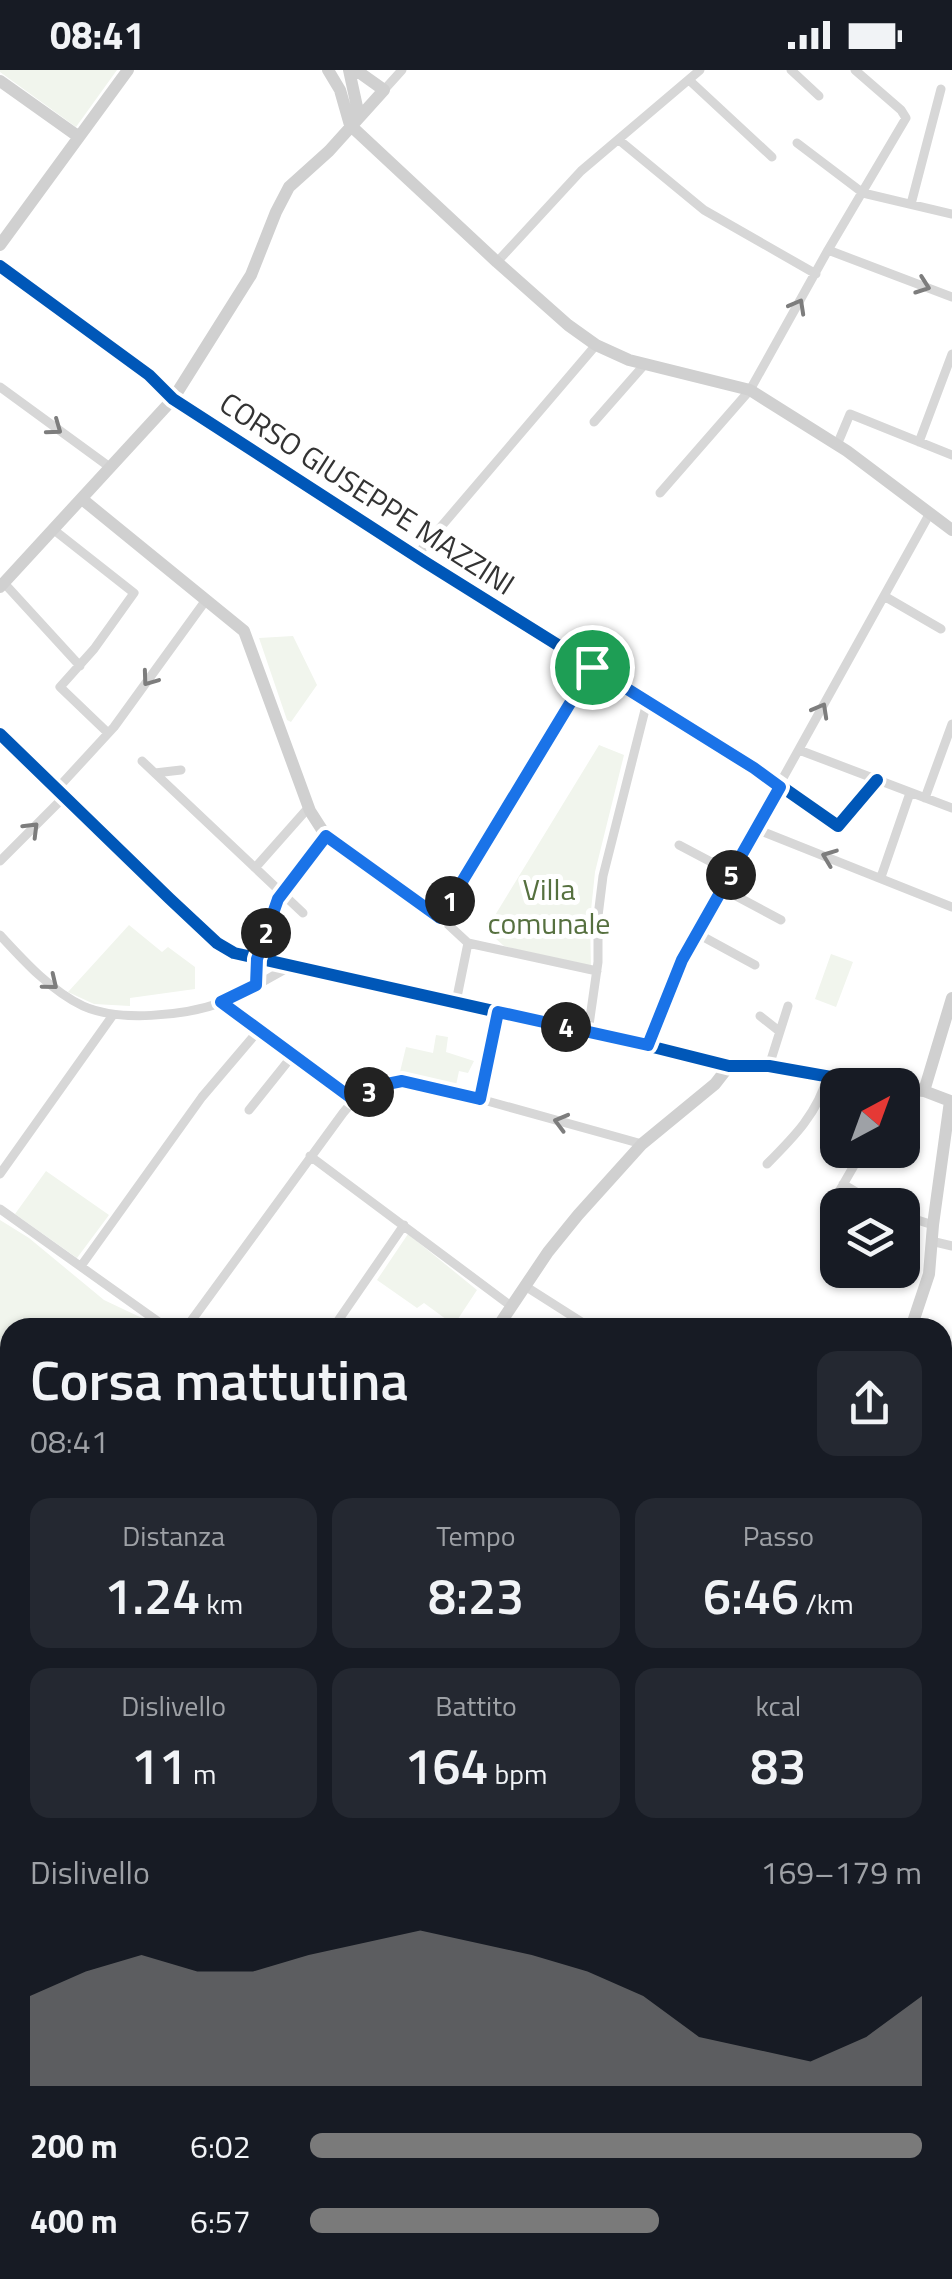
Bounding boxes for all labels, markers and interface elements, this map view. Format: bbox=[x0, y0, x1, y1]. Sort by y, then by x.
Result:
text: 08:41 bbox=[50, 6, 145, 64]
one-way arrow bbox=[913, 274, 930, 295]
one-way arrow bbox=[785, 298, 805, 316]
street label: CORSO GIUSEPPE MAZZINI bbox=[211, 380, 524, 606]
one-way arrow bbox=[44, 416, 62, 433]
pin bbox=[550, 625, 635, 710]
icon: arrive bbox=[565, 640, 620, 695]
one-way arrow bbox=[143, 668, 161, 686]
one-way arrow bbox=[808, 703, 828, 721]
one-way arrow bbox=[20, 823, 38, 841]
one-way arrow bbox=[822, 848, 839, 869]
pin: 5 bbox=[706, 850, 756, 900]
text: 5 bbox=[723, 853, 739, 896]
park label: Villa comunale bbox=[488, 866, 610, 946]
pin: 1 bbox=[425, 876, 475, 926]
text: 1 bbox=[442, 879, 458, 922]
pin: 2 bbox=[241, 908, 291, 958]
text: 2 bbox=[258, 911, 274, 954]
one-way arrow bbox=[40, 971, 58, 989]
pin: 4 bbox=[541, 1002, 591, 1052]
text: 4 bbox=[558, 1005, 574, 1048]
pin: 3 bbox=[344, 1067, 394, 1117]
north arrow bbox=[820, 1068, 920, 1168]
map controls bbox=[820, 1068, 920, 1288]
text: 3 bbox=[361, 1070, 377, 1113]
one-way arrow bbox=[553, 1112, 570, 1133]
button: layers bbox=[820, 1188, 920, 1288]
text: Corsa mattutina bbox=[30, 1338, 408, 1421]
button: share bbox=[817, 1351, 922, 1456]
text: 08:41 bbox=[30, 1417, 109, 1465]
text: Distanza bbox=[122, 1514, 225, 1557]
text: Tempo bbox=[436, 1514, 516, 1557]
text: Passo bbox=[743, 1514, 814, 1557]
text: 1.24 bbox=[104, 1557, 200, 1633]
text: 8:23 bbox=[428, 1557, 524, 1633]
text: 6:46 bbox=[703, 1557, 799, 1633]
text: km bbox=[200, 1582, 243, 1625]
text: /km bbox=[799, 1582, 854, 1625]
text: Dislivello bbox=[121, 1684, 226, 1727]
text: Battito bbox=[435, 1684, 517, 1727]
text: kcal bbox=[755, 1684, 801, 1727]
text: 11 bbox=[131, 1727, 187, 1803]
text: 164 bbox=[404, 1727, 488, 1803]
text: 83 bbox=[750, 1727, 806, 1803]
text: m bbox=[187, 1752, 216, 1795]
text: bpm bbox=[488, 1752, 548, 1795]
text: Dislivello bbox=[30, 1848, 150, 1896]
text: 169–179 m bbox=[760, 1848, 922, 1896]
text: 200 m bbox=[30, 2122, 118, 2170]
text: 6:02 bbox=[190, 2122, 251, 2170]
text: 400 m bbox=[30, 2197, 118, 2245]
text: 6:57 bbox=[190, 2197, 251, 2245]

